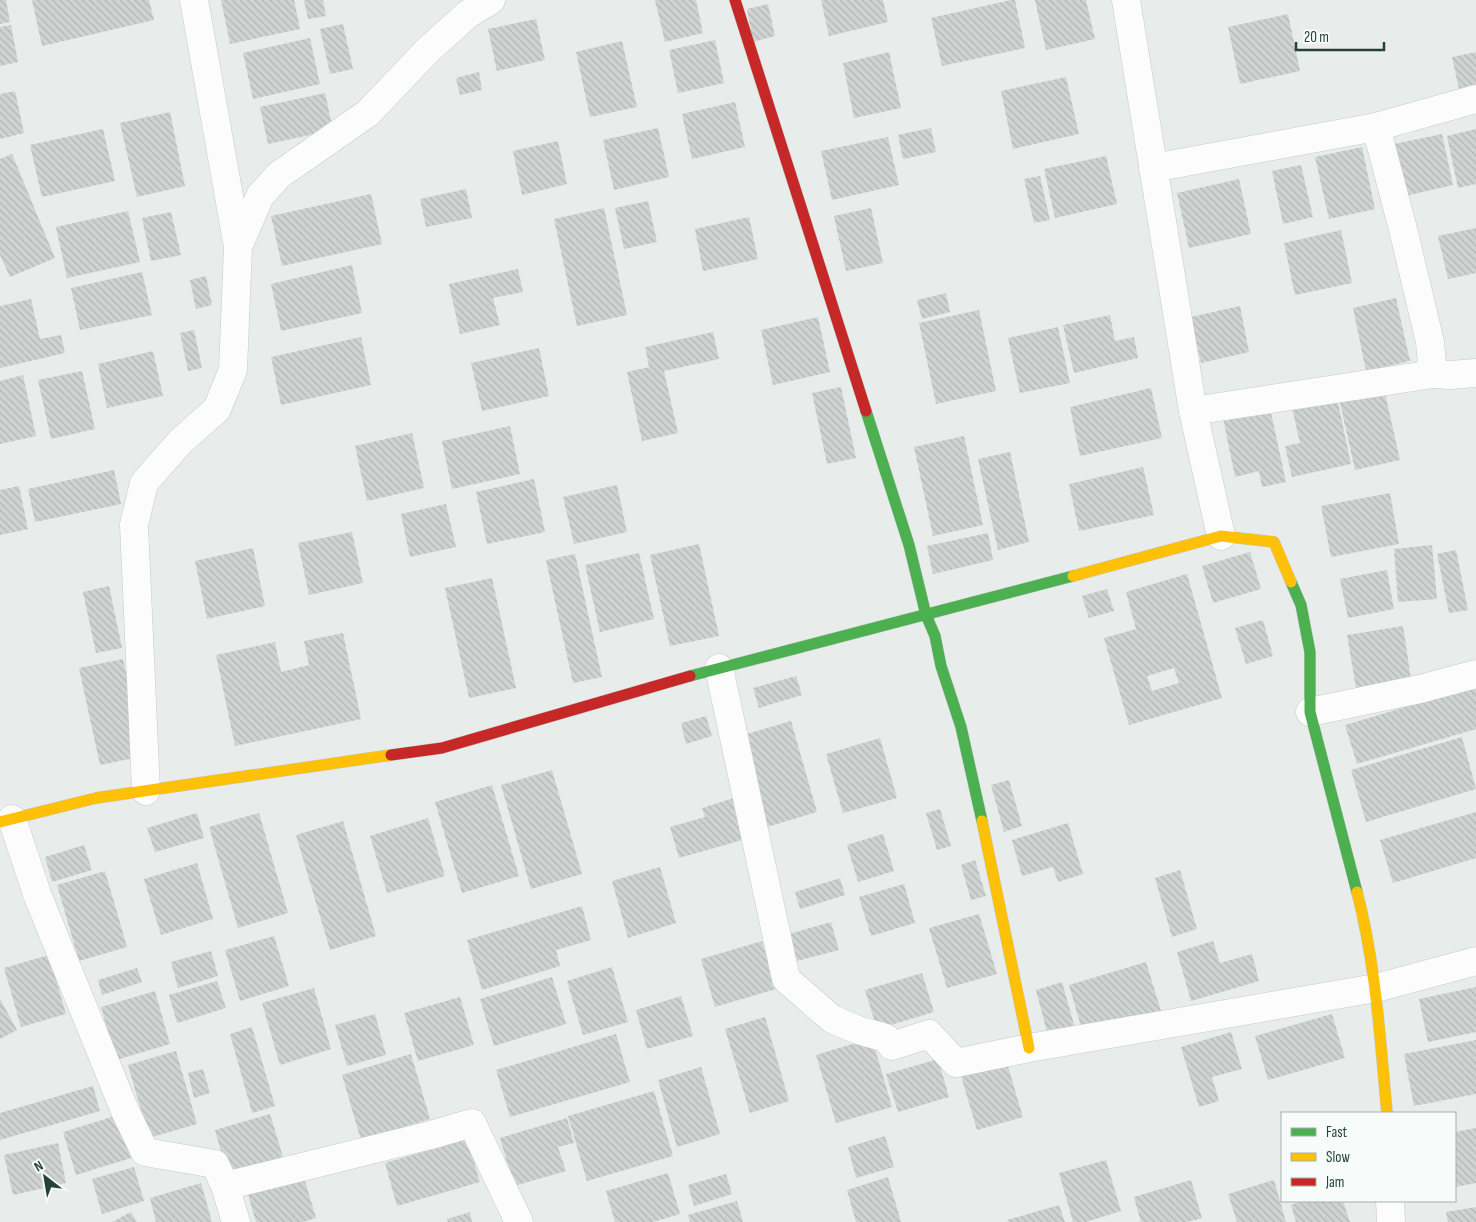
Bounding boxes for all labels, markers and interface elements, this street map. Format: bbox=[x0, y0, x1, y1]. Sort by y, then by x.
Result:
scale bar bbox=[1296, 20, 1384, 52]
text: 20 m bbox=[1304, 28, 1329, 47]
legend bbox=[1281, 1112, 1456, 1202]
text: Fast bbox=[1326, 1123, 1348, 1142]
text: Slow bbox=[1326, 1148, 1350, 1167]
north arrow bbox=[20, 1152, 70, 1202]
text: N bbox=[31, 1157, 46, 1175]
text: Jam bbox=[1325, 1173, 1344, 1192]

